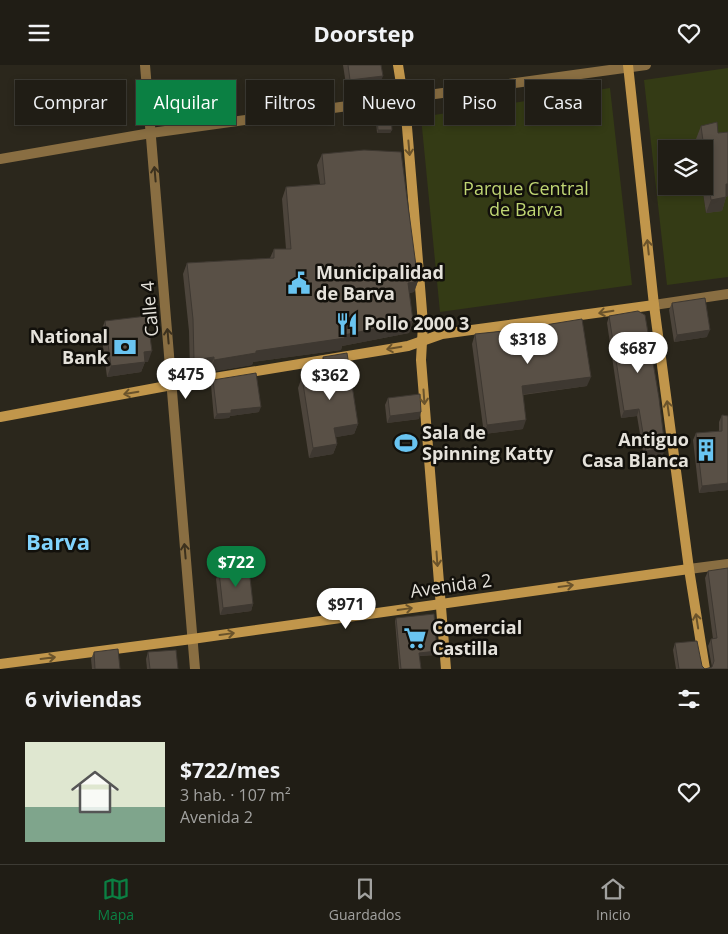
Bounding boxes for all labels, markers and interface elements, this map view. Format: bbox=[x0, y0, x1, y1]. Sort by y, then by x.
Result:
text: Doorstep bbox=[314, 18, 414, 48]
icon: menu bbox=[25, 19, 53, 47]
icon: heart bbox=[675, 19, 703, 47]
chip: Comprar bbox=[15, 80, 126, 125]
chip: Alquilar bbox=[136, 80, 236, 125]
chip: Filtros bbox=[246, 80, 334, 125]
chip: Nuevo bbox=[344, 80, 434, 125]
chip: Piso bbox=[444, 80, 515, 125]
chip: Casa bbox=[525, 80, 601, 125]
one-way arrow bbox=[404, 140, 413, 156]
map controls bbox=[658, 140, 713, 195]
button: layers bbox=[658, 140, 713, 195]
one-way arrow bbox=[150, 167, 159, 183]
park label: Parque Central de Barva bbox=[463, 176, 589, 221]
one-way arrow bbox=[643, 239, 653, 255]
place label: Municipalidad de Barva bbox=[316, 260, 444, 305]
public building icon: Municipalidad de Barva bbox=[286, 270, 312, 296]
street label: Calle 4 bbox=[135, 280, 163, 338]
one-way arrow bbox=[598, 308, 614, 318]
restaurant icon: Pollo 2000 3 bbox=[334, 311, 360, 337]
place label: Pollo 2000 3 bbox=[364, 311, 469, 335]
pin: $318 bbox=[498, 323, 558, 365]
place label: National Bank bbox=[30, 324, 109, 369]
text: $318 bbox=[510, 328, 546, 350]
one-way arrow bbox=[163, 329, 173, 345]
pin: $687 bbox=[608, 331, 668, 374]
bank icon: National Bank bbox=[112, 334, 138, 360]
text: $687 bbox=[620, 337, 656, 359]
one-way arrow bbox=[387, 343, 403, 353]
pin: $475 bbox=[156, 357, 216, 400]
pin: $362 bbox=[300, 359, 360, 401]
text: $475 bbox=[168, 363, 204, 385]
text: $362 bbox=[312, 364, 348, 386]
one-way arrow bbox=[123, 388, 139, 398]
one-way arrow bbox=[419, 389, 429, 405]
one-way arrow bbox=[663, 400, 673, 416]
place label: Sala de Spinning Katty bbox=[422, 420, 554, 465]
place label: Antiguo Casa Blanca bbox=[582, 427, 689, 472]
sports icon: Sala de Spinning Katty bbox=[393, 430, 419, 456]
building icon: Antiguo Casa Blanca bbox=[693, 437, 719, 463]
district label: Barva bbox=[26, 526, 90, 556]
one-way arrow bbox=[181, 543, 190, 559]
pin: $722 bbox=[206, 545, 266, 588]
text: $722 bbox=[218, 551, 254, 573]
one-way arrow bbox=[432, 551, 441, 567]
street label: Avenida 2 bbox=[409, 567, 493, 603]
one-way arrow bbox=[558, 581, 574, 591]
pin: $971 bbox=[316, 587, 376, 630]
text: $971 bbox=[328, 593, 364, 615]
one-way arrow bbox=[397, 603, 413, 613]
one-way arrow bbox=[692, 613, 702, 629]
place label: Comercial Castilla bbox=[432, 615, 522, 660]
supermarket icon: Comercial Castilla bbox=[402, 625, 428, 651]
one-way arrow bbox=[218, 629, 234, 639]
one-way arrow bbox=[40, 653, 56, 663]
text: 6 viviendas bbox=[25, 685, 142, 713]
icon: filters bbox=[675, 685, 703, 713]
text: $722/mes bbox=[180, 756, 280, 784]
icon: home bbox=[65, 762, 125, 822]
icon: heart bbox=[675, 778, 703, 806]
text: 3 hab. · 107 m² bbox=[180, 784, 291, 806]
text: Avenida 2 bbox=[180, 806, 253, 828]
tab: Mapa bbox=[97, 875, 134, 924]
tab: Guardados bbox=[329, 875, 401, 924]
tab: Inicio bbox=[596, 875, 631, 924]

